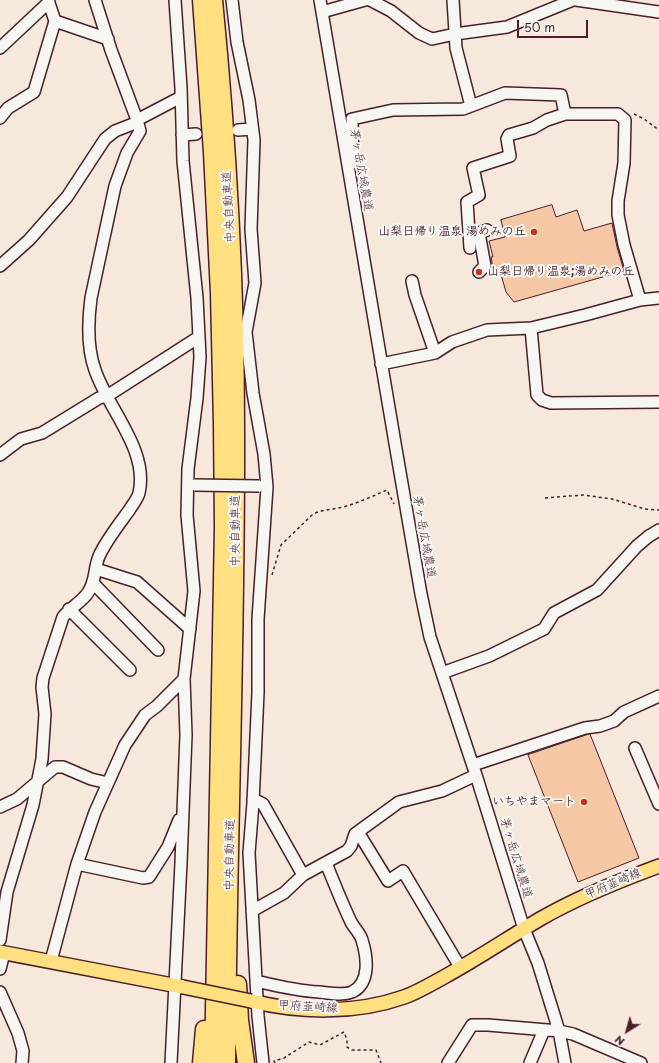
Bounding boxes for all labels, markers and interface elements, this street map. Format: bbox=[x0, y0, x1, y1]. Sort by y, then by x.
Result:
scale bar bbox=[519, 12, 590, 38]
text: 50 m bbox=[524, 18, 555, 36]
street label: 茅ヶ岳広域農道 bbox=[347, 127, 375, 213]
street label: 中央自動車道 bbox=[220, 171, 238, 243]
place label: 山梨日帰り温泉 湯めみの丘 bbox=[378, 225, 526, 239]
marker: 山梨日帰り温泉 湯めみの丘 bbox=[529, 227, 539, 237]
place label: 山梨日帰り温泉;湯めみの丘 bbox=[487, 265, 635, 279]
marker: 山梨日帰り温泉;湯めみの丘 bbox=[474, 267, 484, 277]
street label: 茅ヶ岳広域農道 bbox=[410, 494, 438, 580]
street label: 中央自動車道 bbox=[229, 495, 243, 567]
place label: いちやまマート bbox=[492, 795, 576, 809]
marker: いちやまマート bbox=[579, 797, 589, 807]
street label: 茅ヶ岳広域農道 bbox=[497, 816, 535, 900]
street label: 中央自動車道 bbox=[222, 819, 238, 891]
street label: 甲府韮崎線 bbox=[583, 866, 643, 902]
street label: 甲府韮崎線 bbox=[278, 998, 338, 1016]
north arrow bbox=[607, 1011, 647, 1051]
text: N bbox=[611, 1032, 628, 1050]

